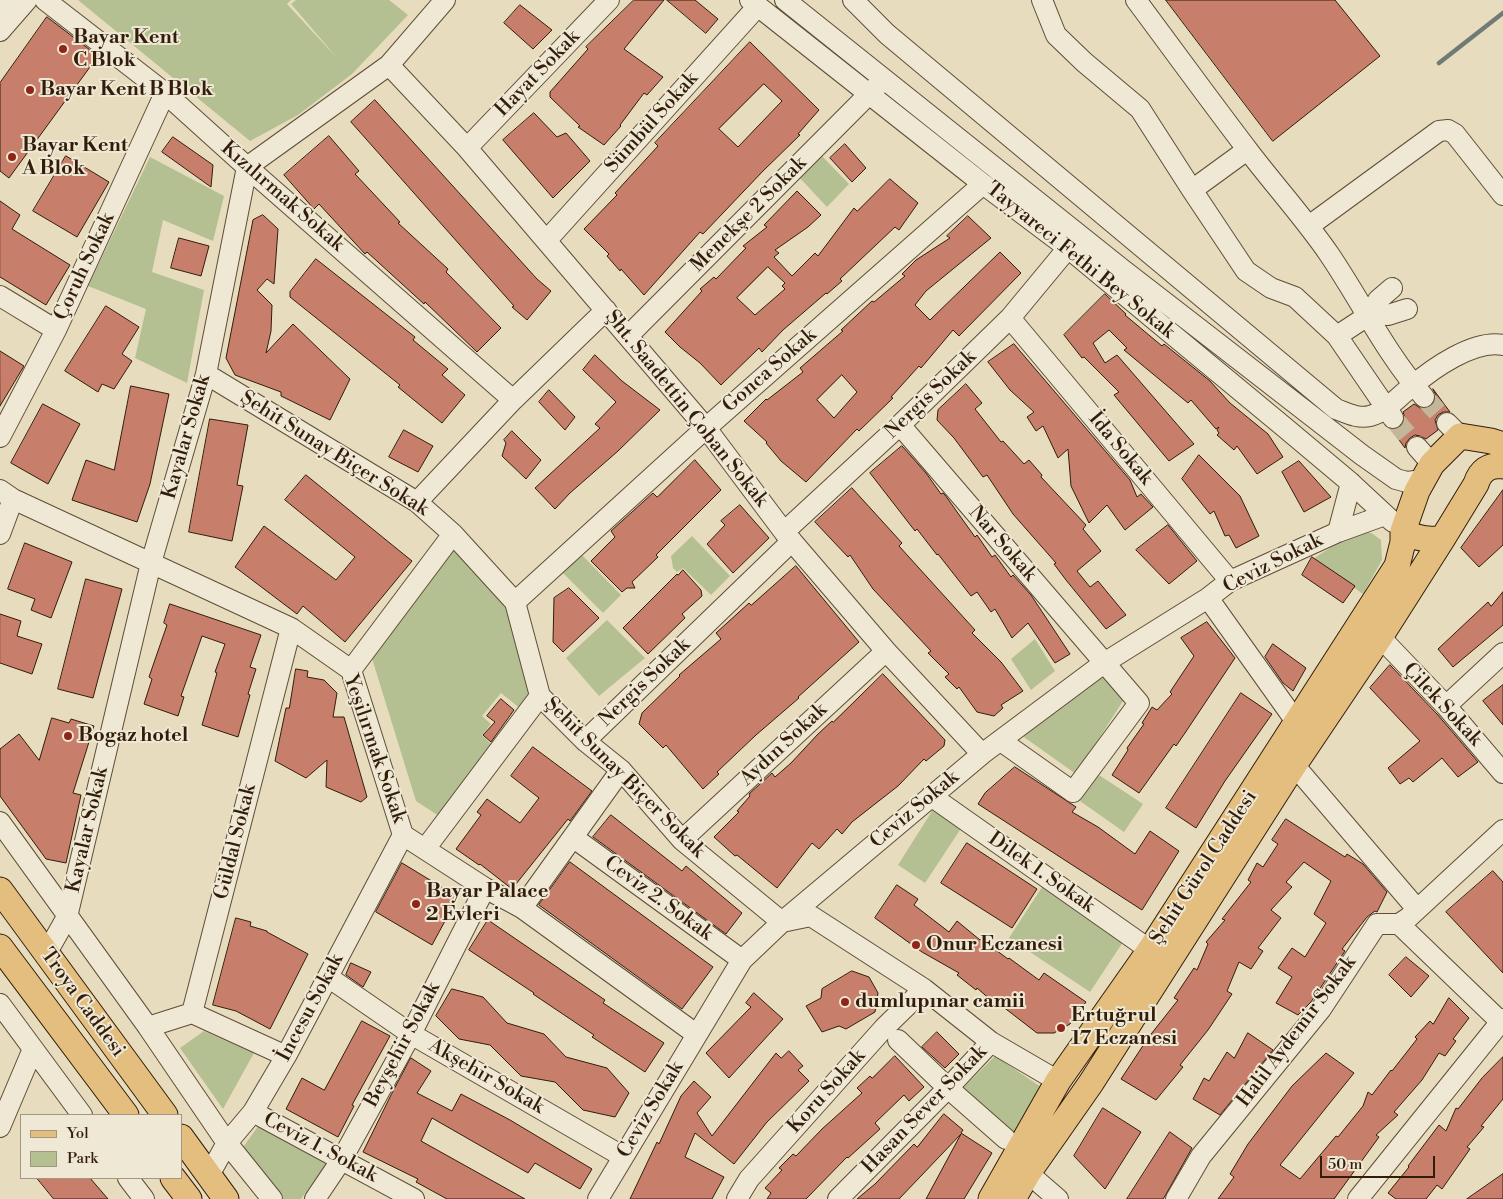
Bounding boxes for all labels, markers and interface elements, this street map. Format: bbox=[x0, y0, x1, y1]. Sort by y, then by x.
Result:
place label: Bayar Kent C Blok bbox=[73, 26, 179, 73]
street label: Hayat Sokak bbox=[491, 26, 585, 122]
marker: Bayar Kent C Blok bbox=[57, 43, 69, 55]
street label: Sümbül Sokak bbox=[600, 68, 704, 178]
place label: Bayar Kent B Blok bbox=[40, 78, 213, 102]
marker: Bayar Kent B Blok bbox=[24, 84, 36, 96]
place label: Bayar Kent A Blok bbox=[22, 134, 128, 181]
street label: Kızılırmak Sokak bbox=[215, 137, 349, 257]
marker: Bayar Kent A Blok bbox=[6, 151, 18, 163]
street label: Menekşe 2 Sokak bbox=[686, 152, 812, 278]
street label: Tayyareci Fethi Bey Sokak bbox=[981, 177, 1179, 345]
street label: Çoruh Sokak bbox=[50, 209, 120, 325]
street label: Şht. Saadettin Çoban Sokak bbox=[599, 306, 773, 512]
street label: Gonca Sokak bbox=[718, 324, 822, 418]
street label: Nergis Sokak bbox=[880, 346, 982, 444]
street label: Kayalar Sokak bbox=[158, 372, 216, 502]
street label: Şehit Sunay Biçer Sokak bbox=[235, 386, 433, 522]
street label: İda Sokak bbox=[1083, 408, 1157, 490]
street label: Nar Sokak bbox=[963, 501, 1041, 587]
street label: Ceviz Sokak bbox=[1219, 529, 1327, 599]
street label: Nergis Sokak bbox=[594, 634, 696, 732]
street label: Çilek Sokak bbox=[1397, 658, 1487, 752]
street label: Yeşilırmak Sokak bbox=[337, 672, 411, 826]
street label: Şehit Sunay Biçer Sokak bbox=[539, 693, 709, 863]
street label: Aydın Sokak bbox=[735, 699, 833, 791]
place label: Bogaz hotel bbox=[78, 724, 188, 748]
marker: Bogaz hotel bbox=[62, 730, 74, 742]
street label: Kayalar Sokak bbox=[62, 765, 114, 895]
street label: Ceviz Sokak bbox=[866, 766, 964, 854]
street label: Güldal Sokak bbox=[210, 782, 262, 902]
street label: Şehit Gürol Caddesi bbox=[1145, 786, 1263, 950]
street label: Dilek 1. Sokak bbox=[983, 827, 1099, 919]
street label: Ceviz 2. Sokak bbox=[599, 852, 717, 946]
place label: Bayar Palace 2 Evleri bbox=[426, 880, 548, 927]
marker: Bayar Palace 2 Evleri bbox=[410, 898, 422, 910]
place label: Onur Eczanesi bbox=[926, 933, 1063, 957]
marker: Onur Eczanesi bbox=[910, 939, 922, 951]
street label: Troya Caddesi bbox=[35, 944, 129, 1062]
street label: İncesu Sokak bbox=[273, 950, 349, 1066]
street label: Halil Aydemir Sokak bbox=[1232, 952, 1362, 1112]
street label: Beyşehir Sokak bbox=[360, 978, 446, 1112]
place label: dumlupınar camii bbox=[855, 990, 1025, 1014]
marker: dumlupınar camii bbox=[839, 996, 851, 1008]
place label: Ertuğrul 17 Eczanesi bbox=[1071, 1004, 1177, 1051]
marker: Ertuğrul 17 Eczanesi bbox=[1055, 1022, 1067, 1034]
street label: Akşehir Sokak bbox=[424, 1034, 548, 1120]
street label: Hasan Sever Sokak bbox=[858, 1041, 992, 1179]
street label: Koru Sokak bbox=[783, 1045, 871, 1139]
street label: Ceviz Sokak bbox=[613, 1057, 689, 1163]
street label: Ceviz 1. Sokak bbox=[259, 1108, 381, 1188]
legend bbox=[20, 1114, 182, 1179]
text: Yol bbox=[67, 1124, 89, 1143]
scale bar bbox=[1323, 1146, 1438, 1178]
text: Park bbox=[67, 1149, 98, 1168]
text: 50 m bbox=[1328, 1155, 1362, 1174]

